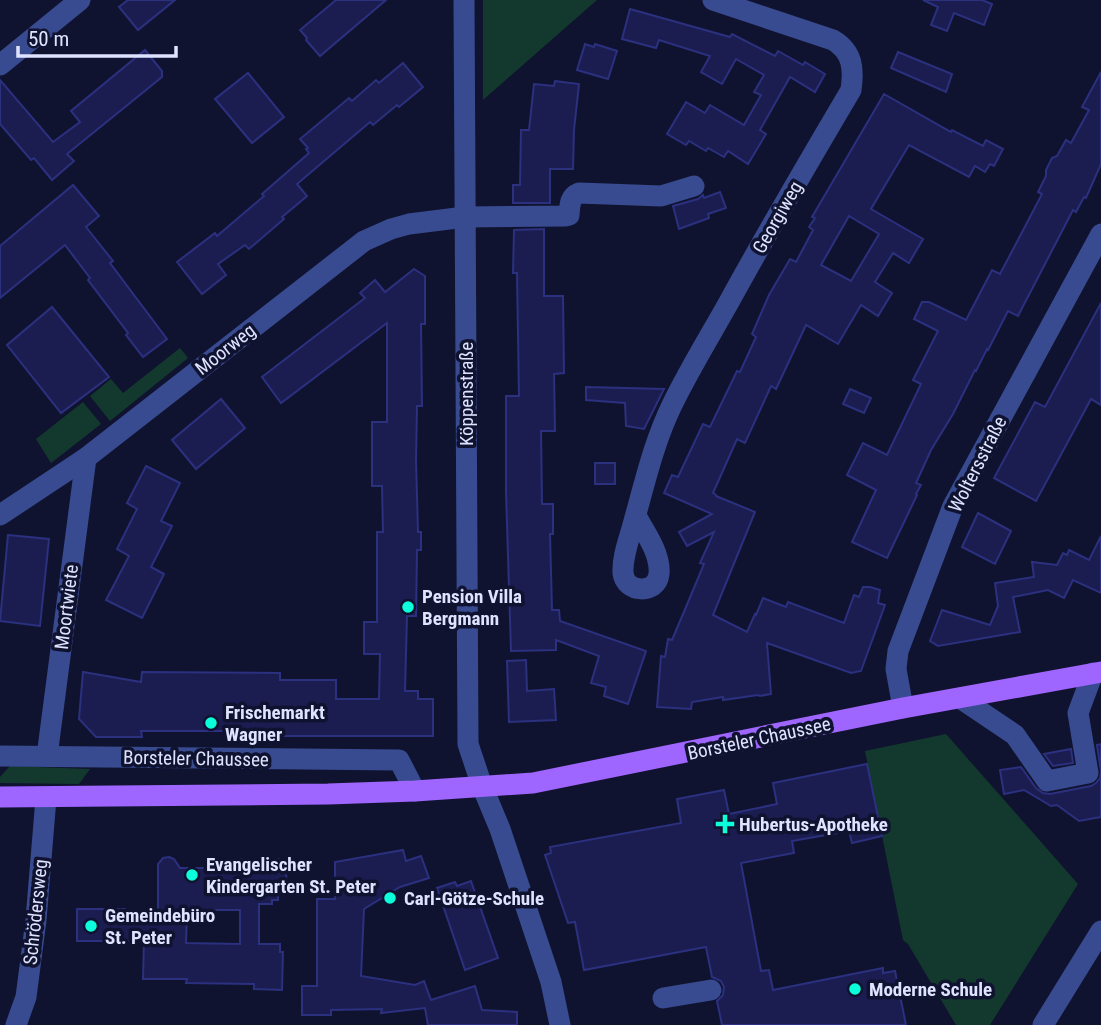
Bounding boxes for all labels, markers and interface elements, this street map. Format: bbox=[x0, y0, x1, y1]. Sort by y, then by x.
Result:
scale bar bbox=[18, 14, 175, 58]
text: 50 m bbox=[28, 27, 69, 51]
street label: Georgiweg bbox=[748, 177, 807, 257]
street label: Moorweg bbox=[191, 319, 260, 380]
street label: Köppenstraße bbox=[455, 342, 478, 446]
street label: Woltersstraße bbox=[943, 412, 1011, 516]
street label: Moortwiete bbox=[50, 563, 83, 651]
place label: Pension Villa Bergmann bbox=[422, 585, 522, 630]
marker: Pension Villa Bergmann bbox=[400, 599, 416, 615]
place label: Frischemarkt Wagner bbox=[225, 701, 325, 746]
street label: Borsteler Chaussee bbox=[685, 712, 833, 765]
marker: Frischemarkt Wagner bbox=[203, 715, 219, 731]
street label: Borsteler Chaussee bbox=[123, 746, 269, 771]
place label: Hubertus-Apotheke bbox=[739, 813, 888, 836]
marker: Hubertus-Apotheke bbox=[717, 816, 733, 832]
place label: Evangelischer Kindergarten St. Peter bbox=[206, 853, 376, 898]
street label: Schrödersweg bbox=[19, 858, 52, 966]
marker: Evangelischer Kindergarten St. Peter bbox=[184, 867, 200, 883]
place label: Carl-Götze-Schule bbox=[404, 887, 544, 910]
marker: Carl-Götze-Schule bbox=[382, 890, 398, 906]
place label: Gemeindebüro St. Peter bbox=[105, 904, 215, 949]
marker: Gemeindebüro St. Peter bbox=[83, 918, 99, 934]
place label: Moderne Schule bbox=[869, 978, 992, 1001]
marker: Moderne Schule bbox=[847, 981, 863, 997]

